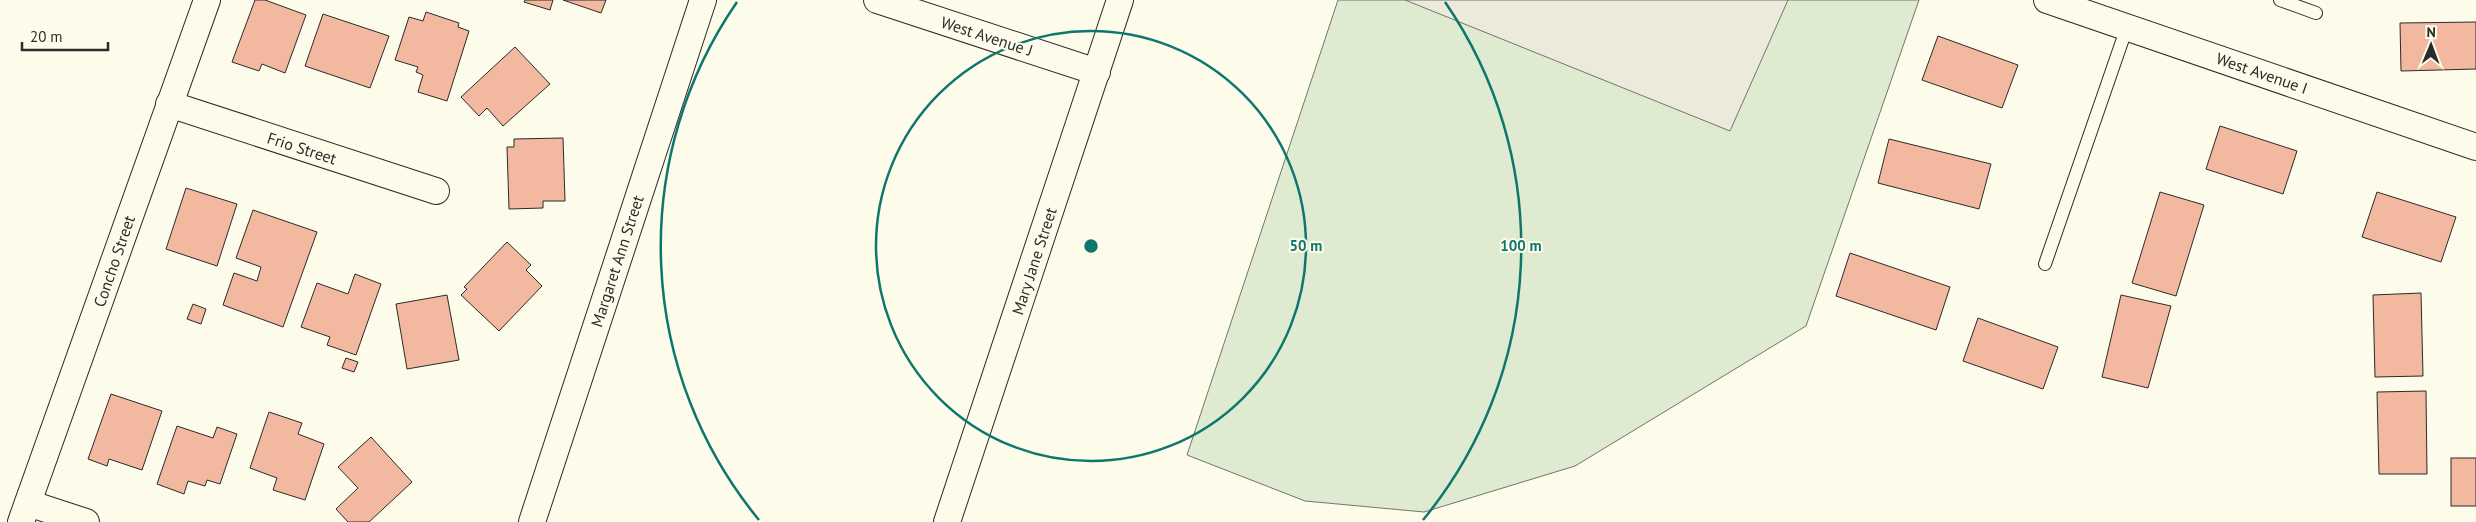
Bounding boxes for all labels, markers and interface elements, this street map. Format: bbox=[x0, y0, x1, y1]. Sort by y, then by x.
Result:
street label: West Avenue J bbox=[938, 12, 1036, 60]
scale bar bbox=[22, 20, 109, 52]
north arrow bbox=[2406, 20, 2456, 70]
text: N bbox=[2426, 23, 2436, 41]
text: 20 m bbox=[30, 27, 63, 46]
street label: West Avenue I bbox=[2214, 48, 2310, 98]
street label: Frio Street bbox=[265, 127, 340, 169]
street label: Margaret Ann Street bbox=[586, 192, 648, 329]
street label: Mary Jane Street bbox=[1007, 204, 1061, 317]
street label: Concho Street bbox=[89, 212, 139, 309]
text: 50 m bbox=[1290, 236, 1322, 255]
text: 100 m bbox=[1500, 236, 1542, 255]
centre of rings bbox=[1082, 237, 1100, 255]

